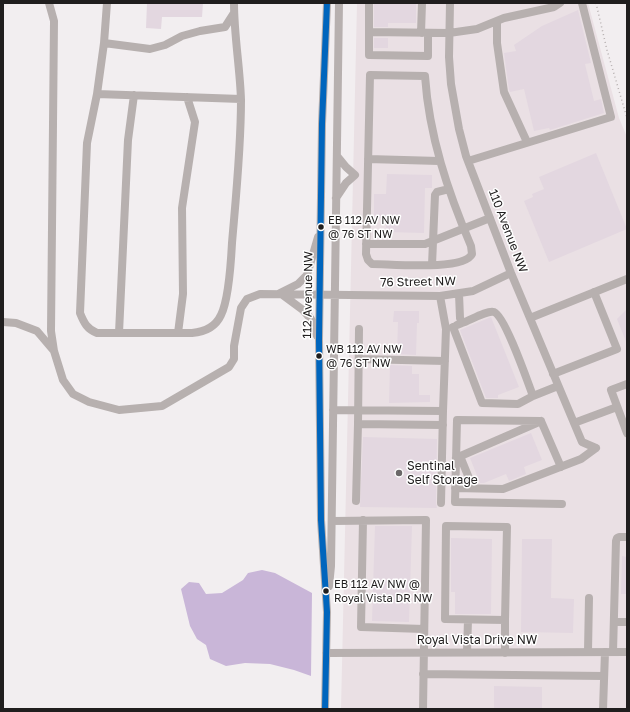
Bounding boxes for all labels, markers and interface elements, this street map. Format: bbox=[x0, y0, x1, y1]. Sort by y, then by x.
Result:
street label: 110 Avenue NW bbox=[485, 187, 531, 275]
place label: EB 112 AV NW @ 76 ST NW bbox=[328, 214, 400, 240]
marker: EB 112 AV NW @ 76 ST NW bbox=[316, 222, 326, 232]
street label: 112 Avenue NW bbox=[300, 251, 316, 339]
street label: 76 Street NW bbox=[380, 274, 456, 290]
place label: WB 112 AV NW @ 76 ST NW bbox=[326, 343, 402, 369]
marker: WB 112 AV NW @ 76 ST NW bbox=[314, 351, 324, 361]
place label: Sentinal Self Storage bbox=[407, 459, 478, 487]
marker: Sentinal Self Storage bbox=[394, 468, 404, 478]
place label: EB 112 AV NW @ Royal Vista DR NW bbox=[334, 578, 432, 604]
marker: EB 112 AV NW @ Royal Vista DR NW bbox=[321, 586, 331, 596]
street label: Royal Vista Drive NW bbox=[417, 633, 537, 647]

